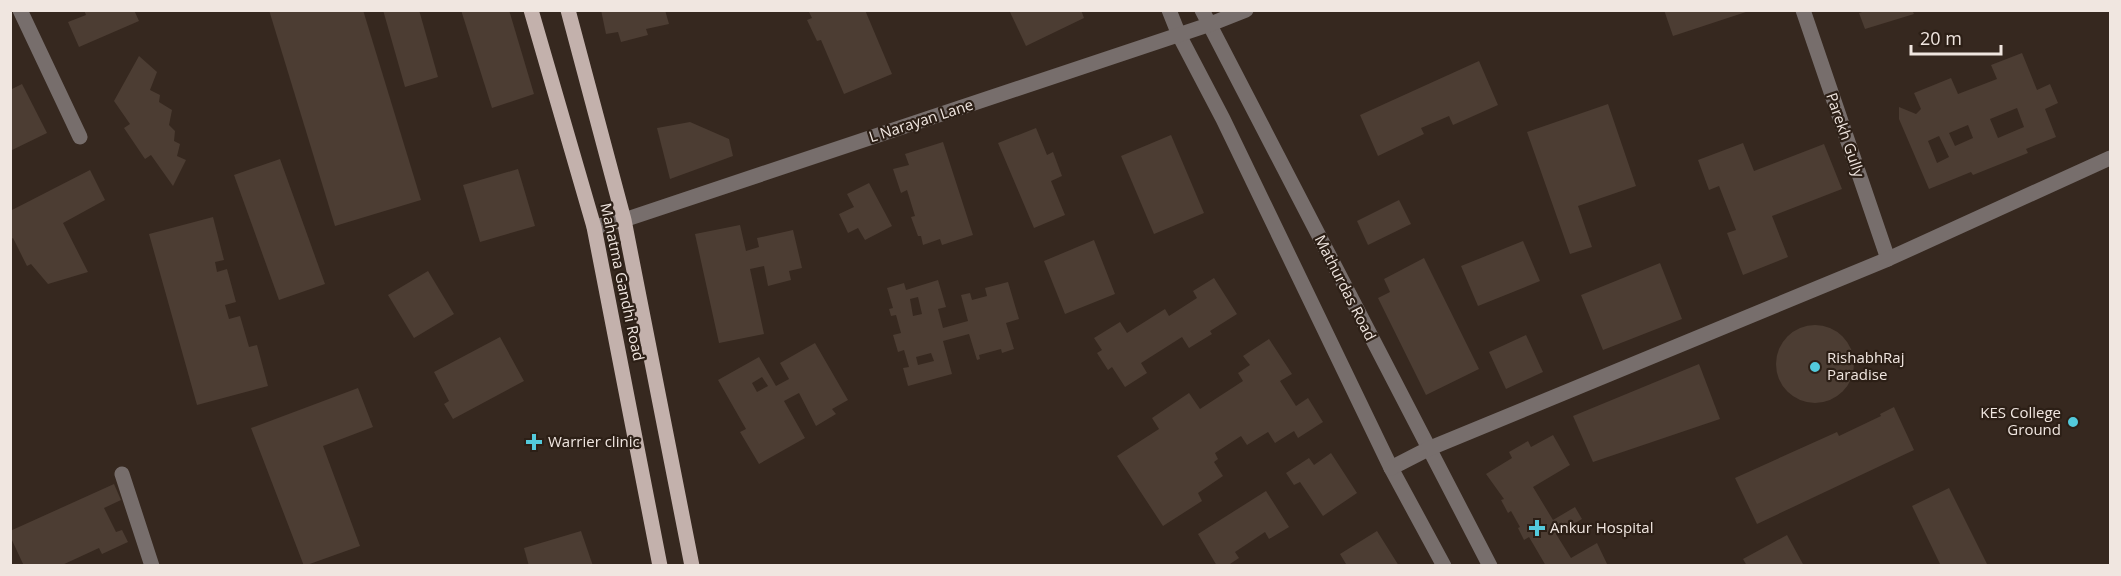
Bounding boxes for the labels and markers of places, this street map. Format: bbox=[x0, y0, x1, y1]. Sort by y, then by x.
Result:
place label: RishabhRaj Paradise bbox=[1827, 347, 1904, 384]
marker: RishabhRaj Paradise bbox=[1808, 360, 1822, 374]
place label: KES College Ground bbox=[1980, 402, 2061, 439]
marker: KES College Ground bbox=[2066, 415, 2080, 429]
place label: Warrier clinic bbox=[548, 431, 640, 451]
marker: Warrier clinic bbox=[525, 433, 543, 451]
place label: Ankur Hospital bbox=[1550, 517, 1653, 537]
marker: Ankur Hospital bbox=[1528, 519, 1546, 537]

